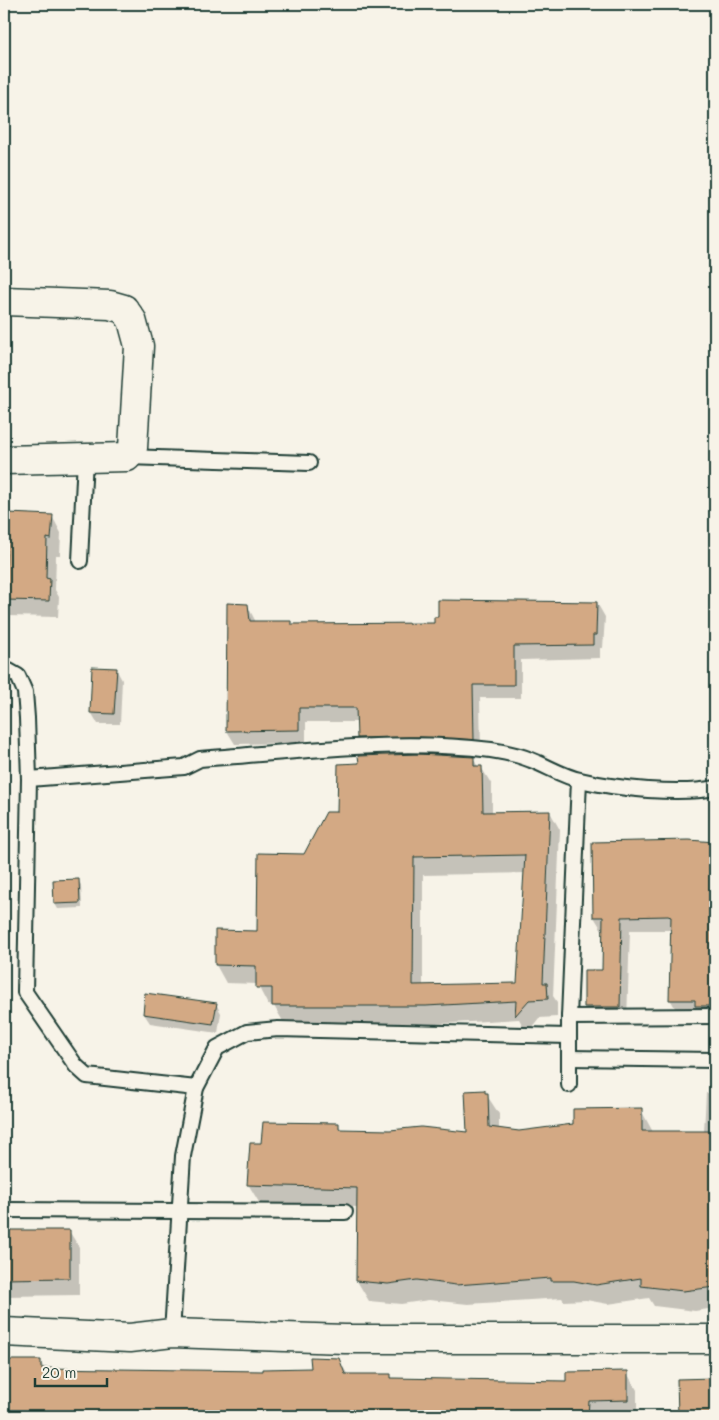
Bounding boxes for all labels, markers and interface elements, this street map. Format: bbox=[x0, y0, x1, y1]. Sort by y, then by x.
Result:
scale bar bbox=[35, 1355, 108, 1387]
text: 20 m bbox=[42, 1362, 76, 1382]

